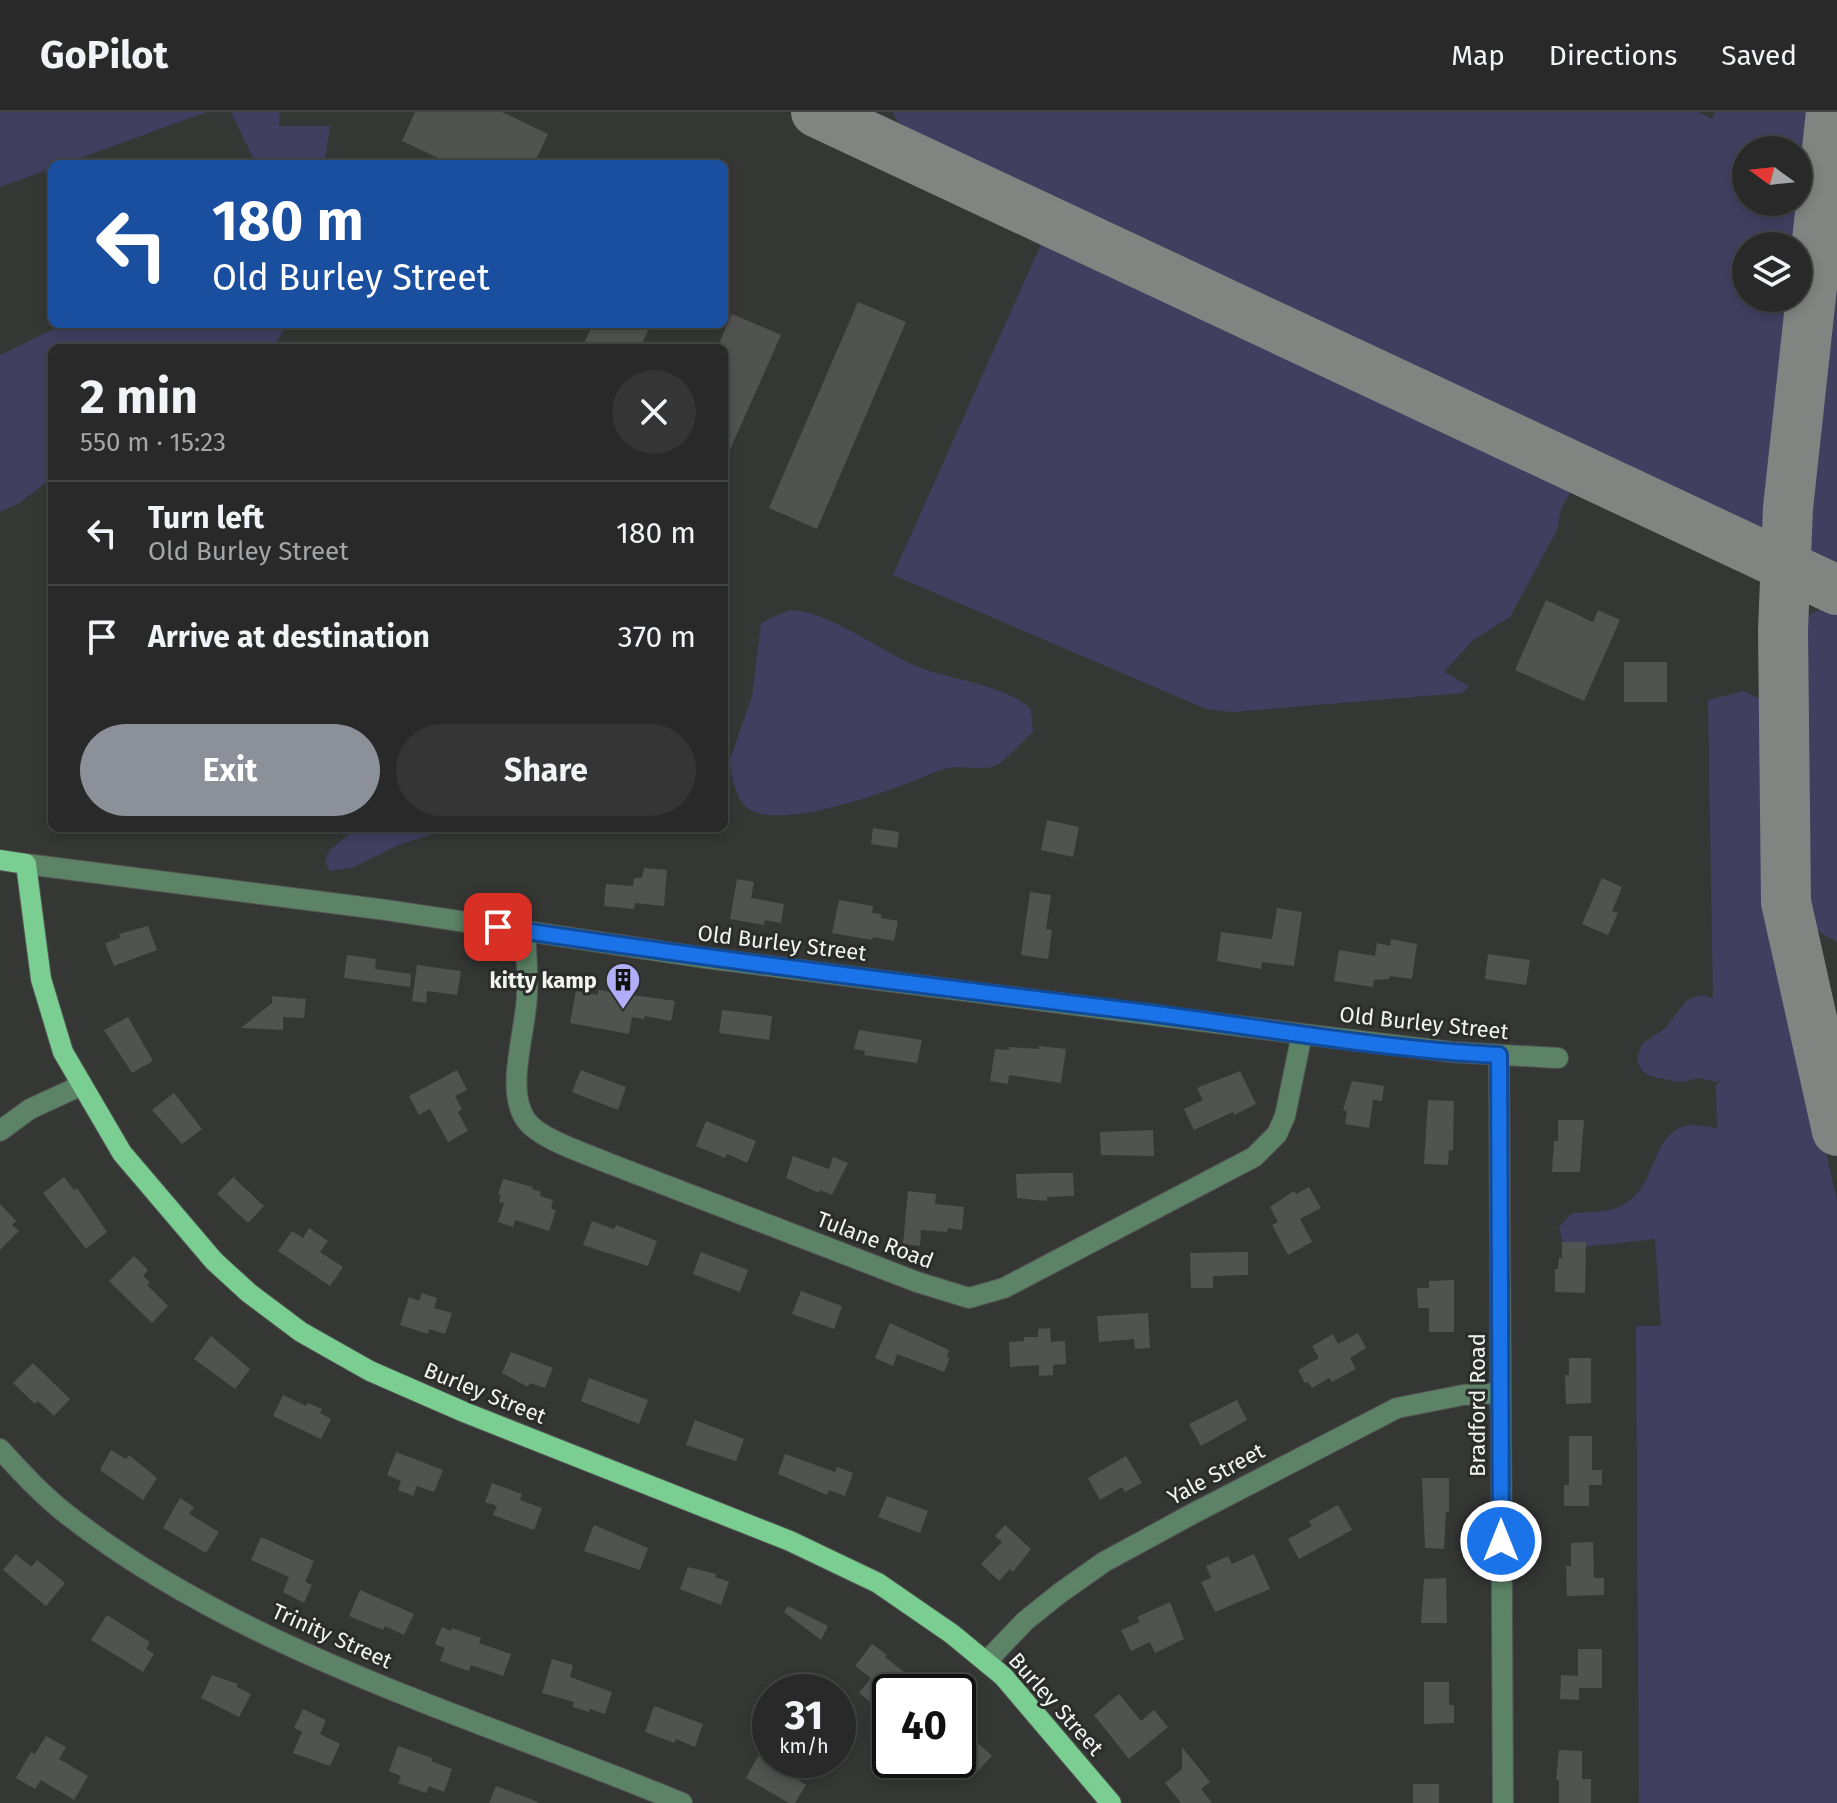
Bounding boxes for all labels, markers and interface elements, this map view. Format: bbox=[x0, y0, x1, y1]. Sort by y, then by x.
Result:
text: GoPilot bbox=[40, 32, 168, 78]
text: Map bbox=[1451, 39, 1505, 72]
text: Directions bbox=[1549, 39, 1677, 72]
text: Saved bbox=[1721, 39, 1797, 72]
north arrow bbox=[1732, 136, 1812, 216]
map controls bbox=[1732, 136, 1812, 312]
text: 180 m bbox=[212, 188, 364, 255]
icon: left bbox=[80, 192, 184, 296]
button: layers bbox=[1732, 232, 1812, 312]
text: Old Burley Street bbox=[212, 256, 490, 300]
text: 2 min bbox=[80, 368, 198, 426]
button: close bbox=[612, 370, 696, 454]
text: 550 m · 15:23 bbox=[80, 427, 226, 458]
text: Turn left bbox=[148, 500, 264, 536]
icon: left bbox=[80, 511, 124, 555]
text: 180 m bbox=[616, 515, 696, 551]
text: Old Burley Street bbox=[148, 536, 349, 567]
icon: arrive bbox=[80, 615, 124, 659]
text: Arrive at destination bbox=[148, 619, 430, 655]
text: 370 m bbox=[618, 619, 696, 655]
button: Exit bbox=[80, 724, 380, 816]
button: Share bbox=[396, 724, 696, 816]
pin bbox=[464, 893, 532, 961]
icon: arrive bbox=[476, 905, 520, 949]
street label: Old Burley Street bbox=[696, 919, 868, 967]
building icon: kitty kamp bbox=[604, 961, 642, 1011]
place label: kitty kamp bbox=[490, 967, 597, 994]
street label: Old Burley Street bbox=[1338, 1001, 1510, 1045]
street label: Tulane Road bbox=[813, 1205, 937, 1275]
street label: Bradford Road bbox=[1464, 1333, 1491, 1477]
street label: Burley Street bbox=[420, 1356, 550, 1430]
street label: Yale Street bbox=[1163, 1437, 1269, 1511]
position arrow bbox=[1459, 1499, 1543, 1583]
street label: Trinity Street bbox=[268, 1597, 396, 1675]
street label: Burley Street bbox=[1003, 1647, 1109, 1761]
speed limit sign: 40 bbox=[872, 1674, 976, 1778]
text: 31 bbox=[785, 1692, 823, 1740]
text: km/h bbox=[779, 1734, 829, 1758]

